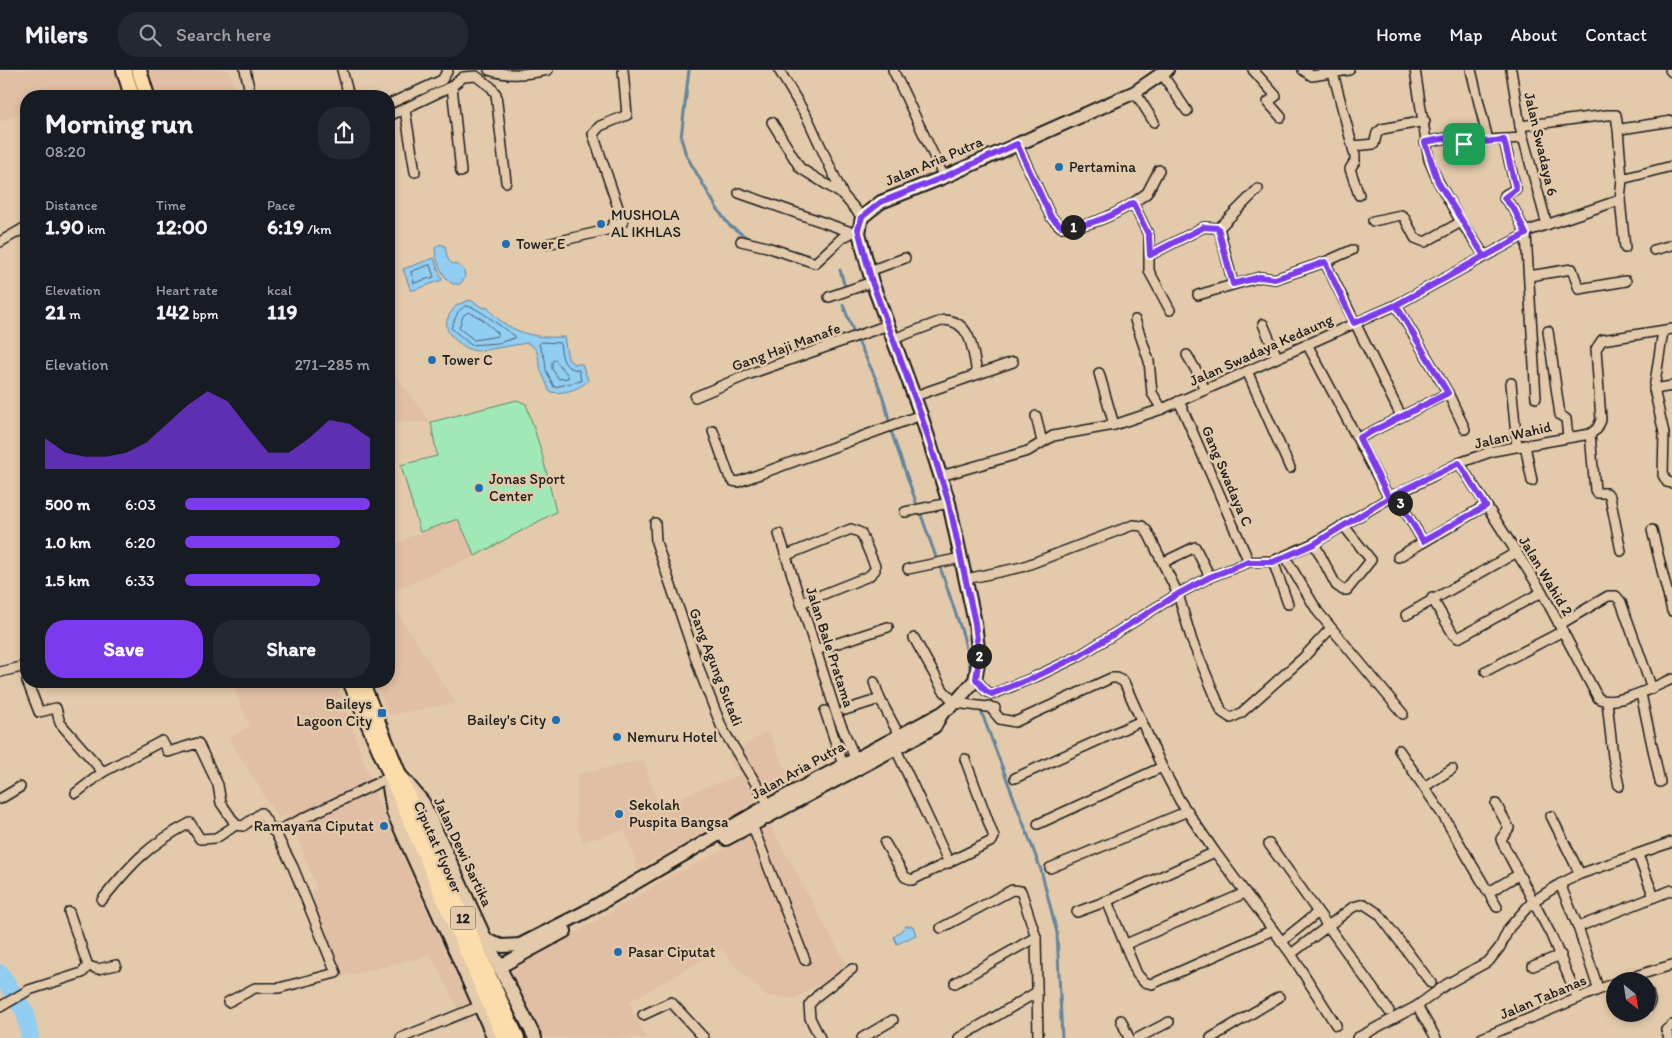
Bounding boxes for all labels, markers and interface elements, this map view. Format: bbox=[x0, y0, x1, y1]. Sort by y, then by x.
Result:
search box bbox=[118, 12, 468, 57]
text: Milers bbox=[25, 20, 88, 49]
icon: search bbox=[136, 21, 164, 49]
text: Search here bbox=[176, 23, 271, 46]
text: Home bbox=[1376, 24, 1422, 46]
text: Map bbox=[1450, 24, 1483, 46]
text: About bbox=[1511, 24, 1557, 46]
text: Contact bbox=[1585, 24, 1647, 46]
street label: Jalan Swadaya 6 bbox=[1520, 90, 1562, 198]
text: Morning run bbox=[45, 106, 193, 140]
button: share bbox=[318, 107, 370, 159]
pin bbox=[1443, 123, 1485, 165]
icon: arrive bbox=[1450, 130, 1478, 158]
street label: Jalan Aria Putra bbox=[883, 132, 986, 190]
text: 08:20 bbox=[45, 142, 86, 161]
place label: Pertamina bbox=[1069, 158, 1136, 176]
marker: Pertamina bbox=[1053, 161, 1065, 173]
text: Distance bbox=[45, 197, 97, 214]
text: Time bbox=[156, 197, 186, 214]
text: Pace bbox=[267, 197, 295, 214]
place label: MUSHOLA AL IKHLAS bbox=[611, 206, 681, 241]
text: 1.90 bbox=[45, 214, 84, 239]
text: 12:00 bbox=[156, 214, 208, 239]
text: 6:19 bbox=[267, 214, 304, 239]
pin: 1 bbox=[1060, 214, 1086, 240]
marker: MUSHOLA AL IKHLAS bbox=[595, 218, 607, 230]
text: 1 bbox=[1070, 219, 1077, 236]
text: km bbox=[84, 221, 106, 238]
text: /km bbox=[304, 221, 332, 238]
place label: Tower E bbox=[516, 235, 565, 253]
marker: Tower E bbox=[500, 238, 512, 250]
text: Elevation bbox=[45, 282, 101, 299]
text: Heart rate bbox=[156, 282, 218, 299]
text: kcal bbox=[267, 282, 292, 299]
text: 21 bbox=[45, 299, 66, 324]
text: 142 bbox=[156, 299, 189, 324]
text: 119 bbox=[267, 299, 297, 324]
text: m bbox=[66, 306, 81, 323]
text: bpm bbox=[189, 306, 219, 323]
street label: Jalan Swadaya Kedaung bbox=[1186, 310, 1336, 390]
street label: Gang Haji Manafe bbox=[729, 319, 843, 375]
place label: Tower C bbox=[442, 351, 493, 369]
marker: Tower C bbox=[426, 354, 438, 366]
text: Elevation bbox=[45, 355, 109, 374]
text: 271–285 m bbox=[295, 355, 370, 374]
street label: Jalan Wahid bbox=[1473, 417, 1554, 453]
street label: Gang Swadaya C bbox=[1198, 423, 1256, 529]
place label: Jonas Sport Center bbox=[489, 470, 566, 505]
marker: Jonas Sport Center bbox=[473, 482, 485, 494]
pin: 3 bbox=[1388, 490, 1412, 516]
text: 500 m bbox=[45, 495, 90, 514]
text: 6:03 bbox=[125, 495, 156, 514]
text: 3 bbox=[1397, 495, 1404, 512]
text: 1.0 km bbox=[45, 533, 91, 552]
text: 6:20 bbox=[125, 533, 156, 552]
street label: Jalan Wahid 2 bbox=[1515, 533, 1577, 619]
text: 1.5 km bbox=[45, 571, 90, 590]
text: 6:33 bbox=[125, 571, 155, 590]
street label: Jalan Bale Pratama bbox=[802, 584, 858, 710]
street label: Gang Agung Sutadi bbox=[685, 605, 747, 729]
button: Save bbox=[45, 620, 203, 678]
button: Share bbox=[213, 620, 370, 678]
pin: 2 bbox=[966, 644, 992, 668]
text: 2 bbox=[976, 648, 983, 665]
place label: Baileys Lagoon City bbox=[296, 695, 372, 730]
marker: Baileys Lagoon City bbox=[376, 707, 388, 719]
place label: Bailey's City bbox=[467, 711, 546, 729]
marker: Bailey's City bbox=[550, 714, 562, 726]
place label: Nemuru Hotel bbox=[627, 728, 718, 746]
marker: Nemuru Hotel bbox=[611, 731, 623, 743]
street label: Jalan Aria Putra bbox=[748, 737, 848, 803]
street label: Jalan Dewi Sartika bbox=[430, 794, 496, 910]
place label: Sekolah Puspita Bangsa bbox=[629, 796, 729, 831]
street label: Ciputat Flyover bbox=[410, 798, 466, 896]
marker: Sekolah Puspita Bangsa bbox=[613, 808, 625, 820]
place label: Ramayana Ciputat bbox=[254, 817, 374, 835]
marker: Ramayana Ciputat bbox=[378, 820, 390, 832]
road number: 12 bbox=[450, 906, 476, 930]
place label: Pasar Ciputat bbox=[628, 943, 716, 961]
marker: Pasar Ciputat bbox=[612, 946, 624, 958]
street label: Jalan Tabanas bbox=[1497, 971, 1589, 1023]
north arrow bbox=[1606, 972, 1656, 1022]
map controls bbox=[1606, 972, 1656, 1022]

